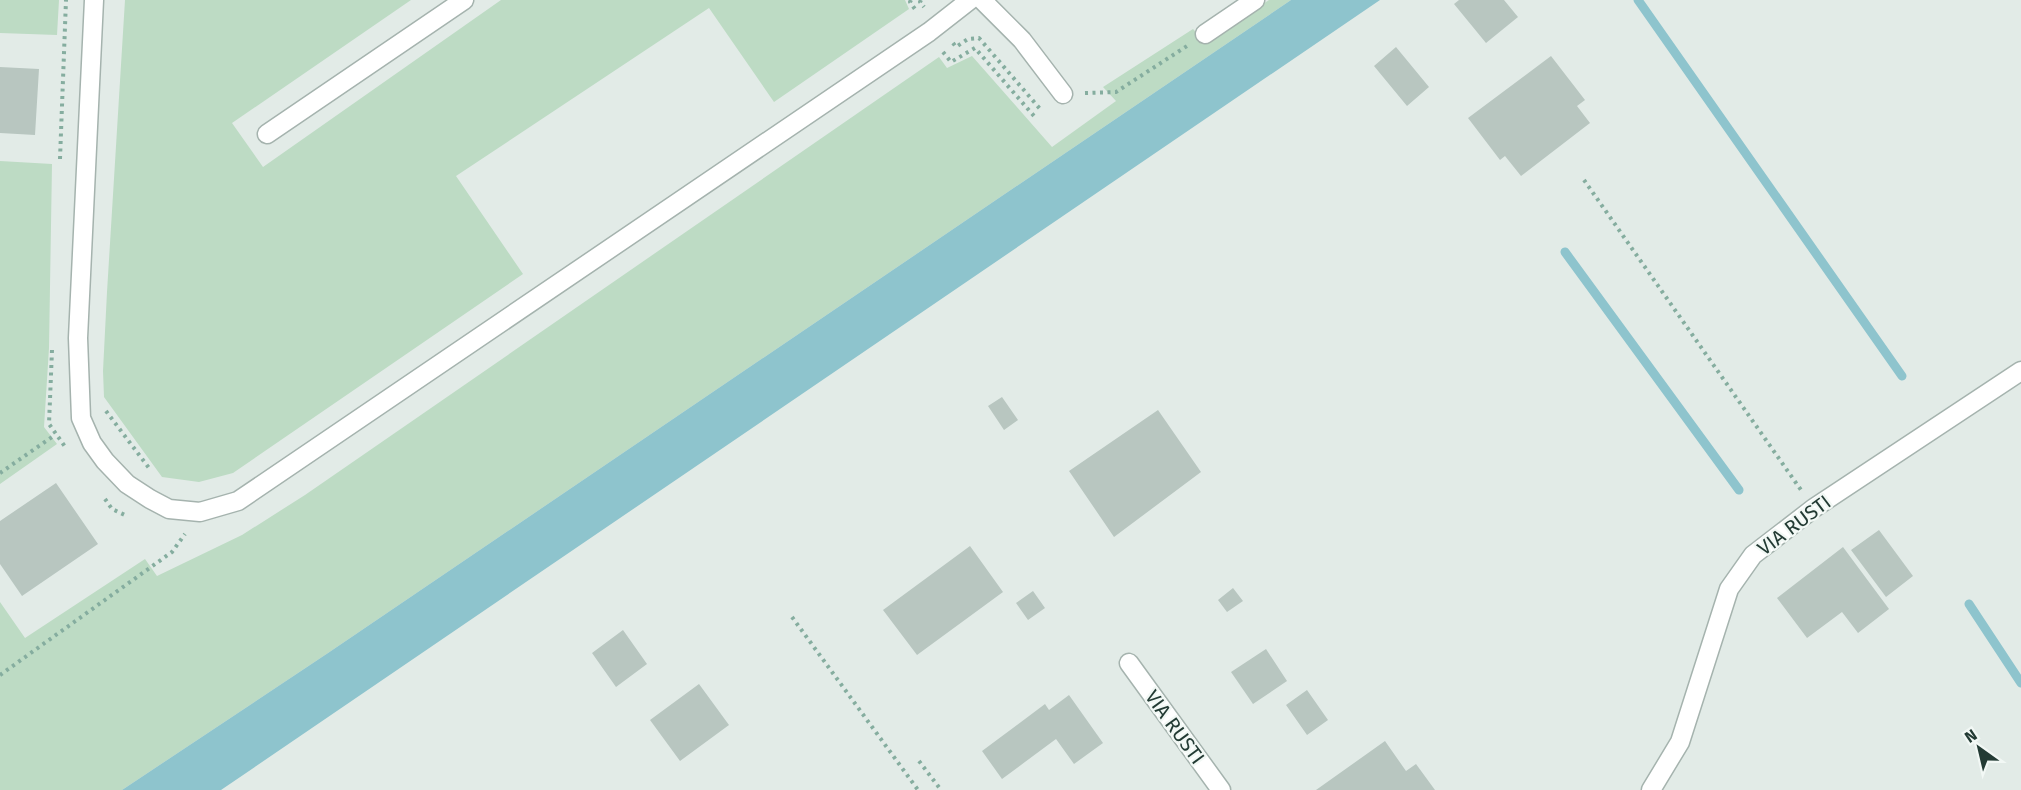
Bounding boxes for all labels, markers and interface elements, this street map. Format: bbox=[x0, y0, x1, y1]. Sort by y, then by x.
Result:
street label: VIA RUSTI bbox=[1753, 490, 1835, 560]
street label: VIA RUSTI bbox=[1140, 685, 1210, 769]
north arrow bbox=[1949, 718, 2009, 778]
text: N bbox=[1961, 725, 1981, 747]

